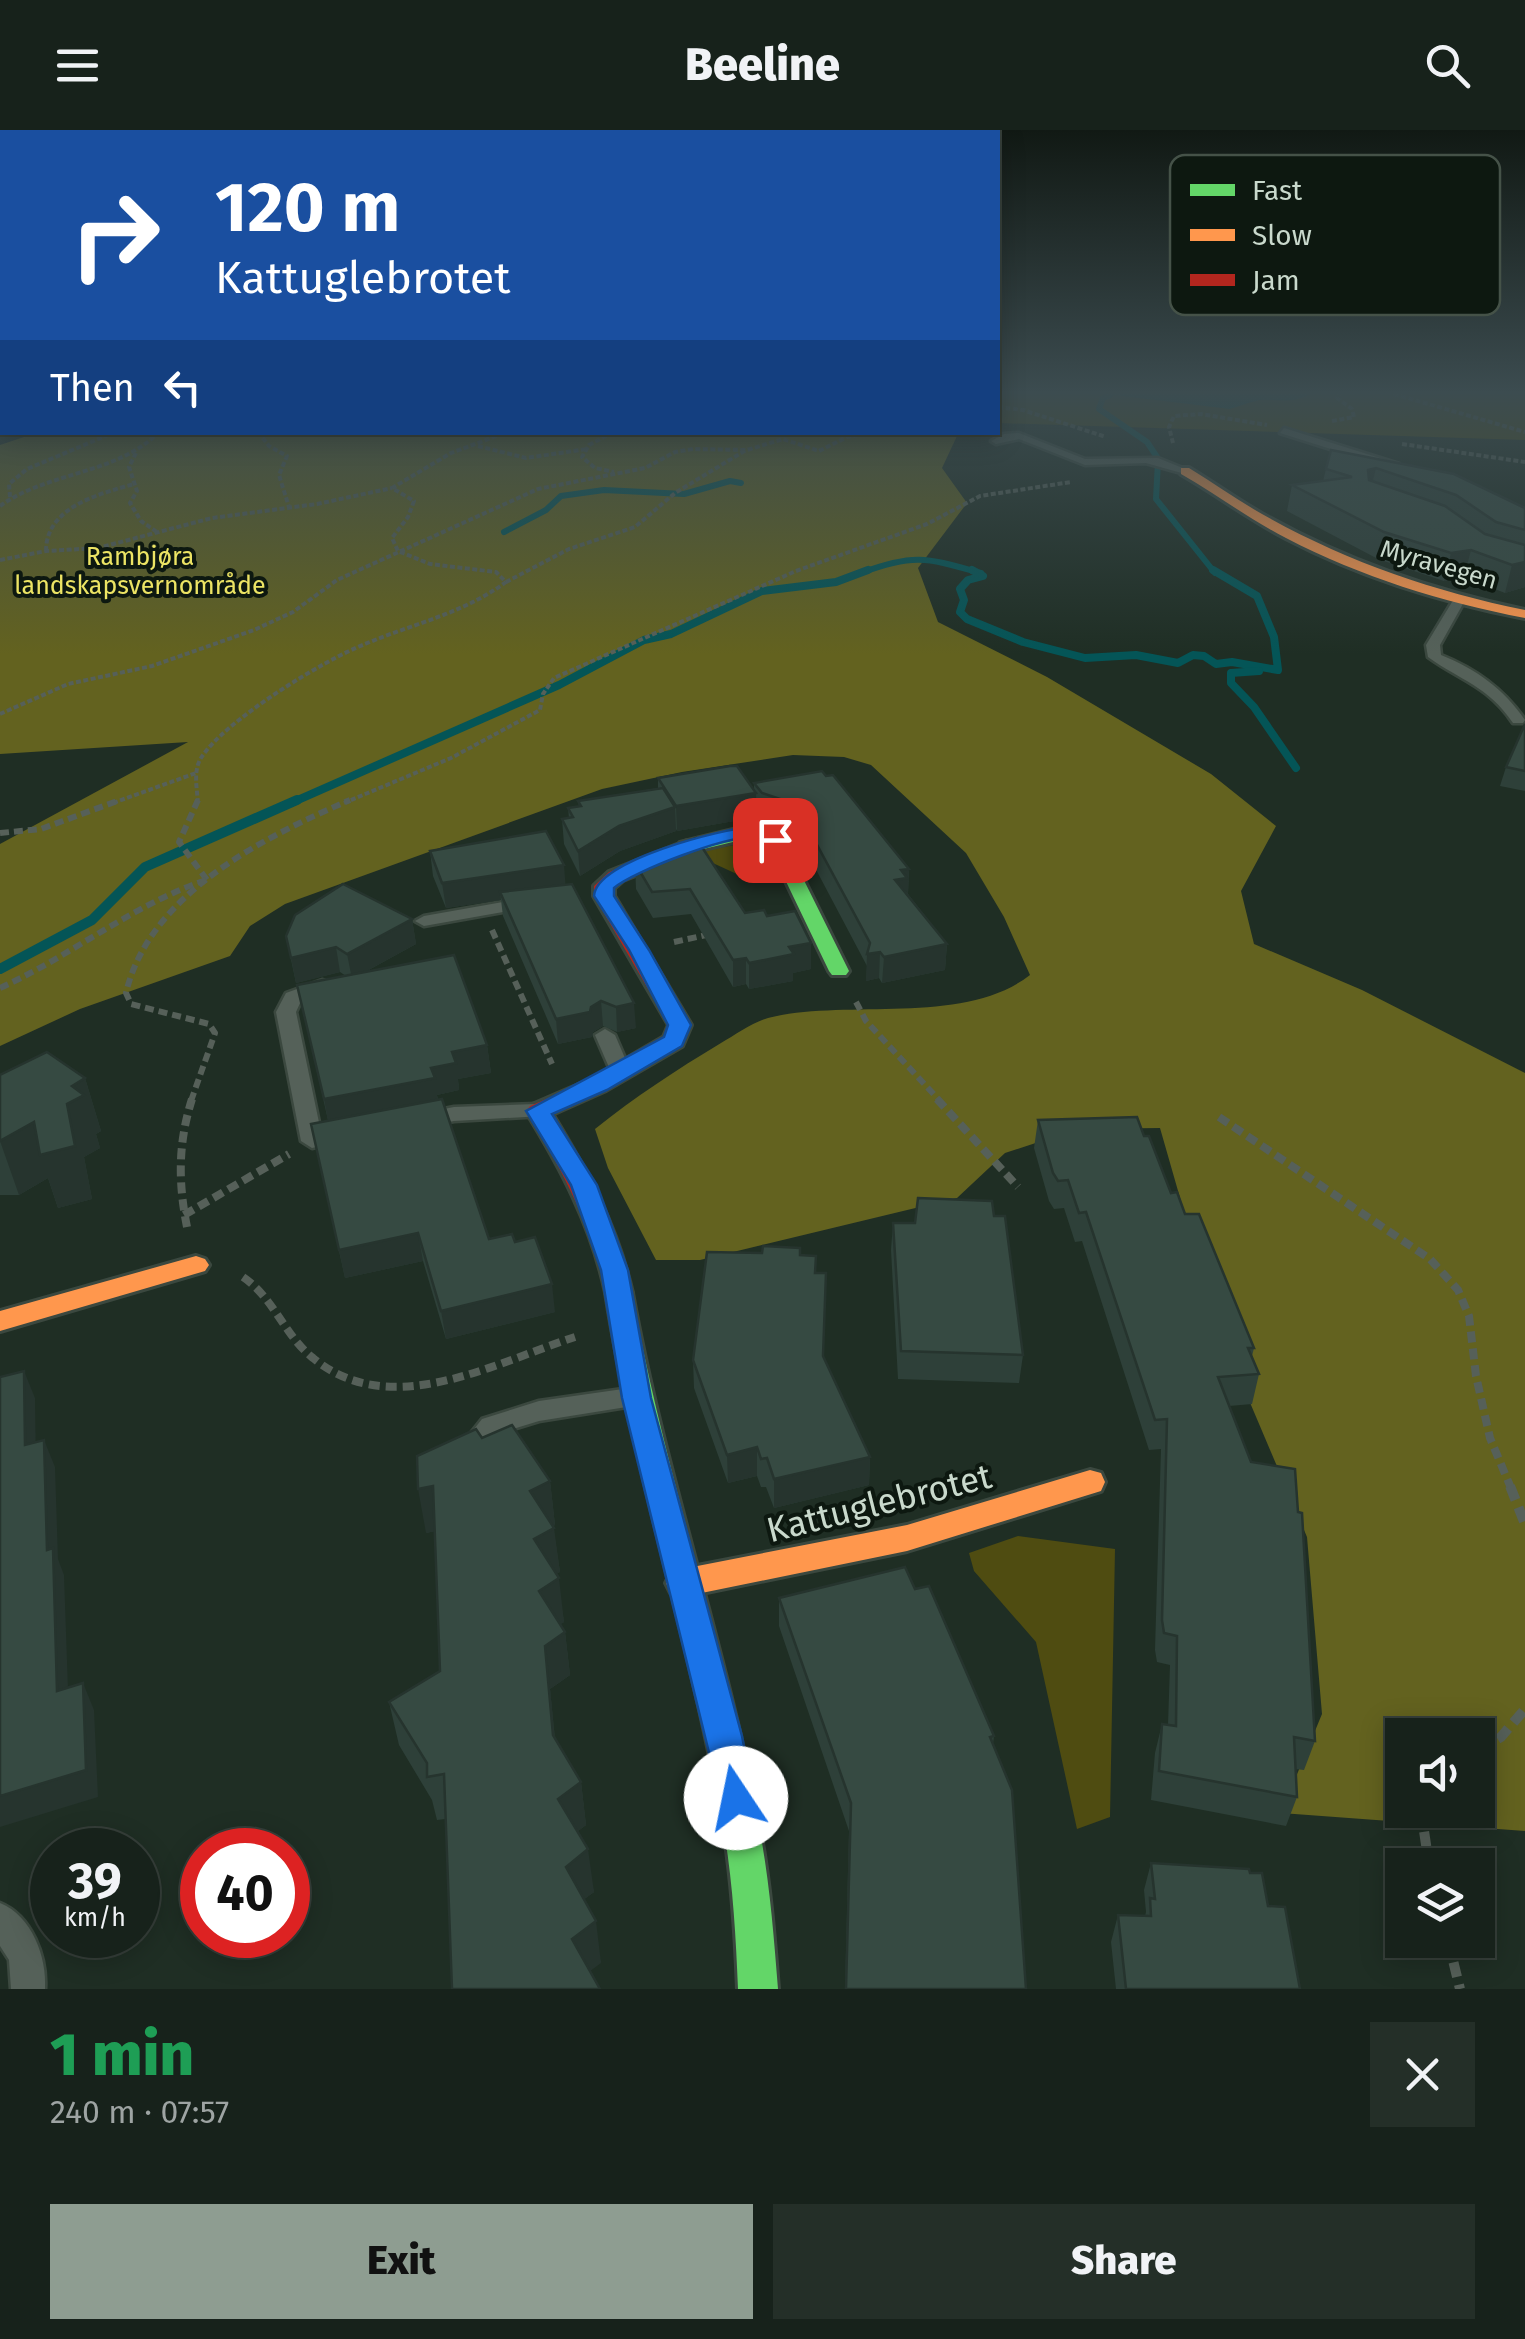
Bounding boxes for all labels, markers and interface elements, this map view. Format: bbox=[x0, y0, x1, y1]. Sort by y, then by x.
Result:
icon: menu bbox=[50, 38, 105, 93]
text: Beeline bbox=[685, 38, 840, 92]
icon: search bbox=[1420, 38, 1475, 93]
legend bbox=[1170, 155, 1500, 315]
text: 120 m bbox=[215, 166, 400, 250]
icon: right bbox=[50, 170, 180, 300]
text: Fast bbox=[1252, 174, 1303, 207]
text: Slow bbox=[1252, 219, 1312, 252]
text: Kattuglebrotet bbox=[215, 251, 511, 305]
text: Jam bbox=[1252, 264, 1300, 297]
icon: left bbox=[155, 360, 210, 415]
text: Then bbox=[50, 365, 135, 411]
street label: Myravegen bbox=[1377, 534, 1501, 596]
park label: Rambjøra landskapsvernområde bbox=[14, 542, 266, 601]
pin bbox=[733, 798, 818, 883]
icon: arrive bbox=[748, 813, 803, 868]
street label: Kattuglebrotet bbox=[762, 1455, 996, 1551]
map controls bbox=[1385, 1718, 1495, 1958]
button: sound bbox=[1385, 1718, 1495, 1828]
position arrow bbox=[684, 1746, 788, 1850]
speed limit sign: 40 bbox=[180, 1828, 310, 1958]
button: layers bbox=[1385, 1848, 1495, 1958]
text: 39 bbox=[68, 1851, 122, 1911]
text: km/h bbox=[64, 1903, 126, 1933]
text: 1 min bbox=[50, 2019, 194, 2091]
button: close bbox=[1370, 2022, 1475, 2127]
text: 240 m · 07:57 bbox=[50, 2093, 229, 2131]
button: Exit bbox=[50, 2204, 753, 2319]
button: Share bbox=[773, 2204, 1475, 2319]

